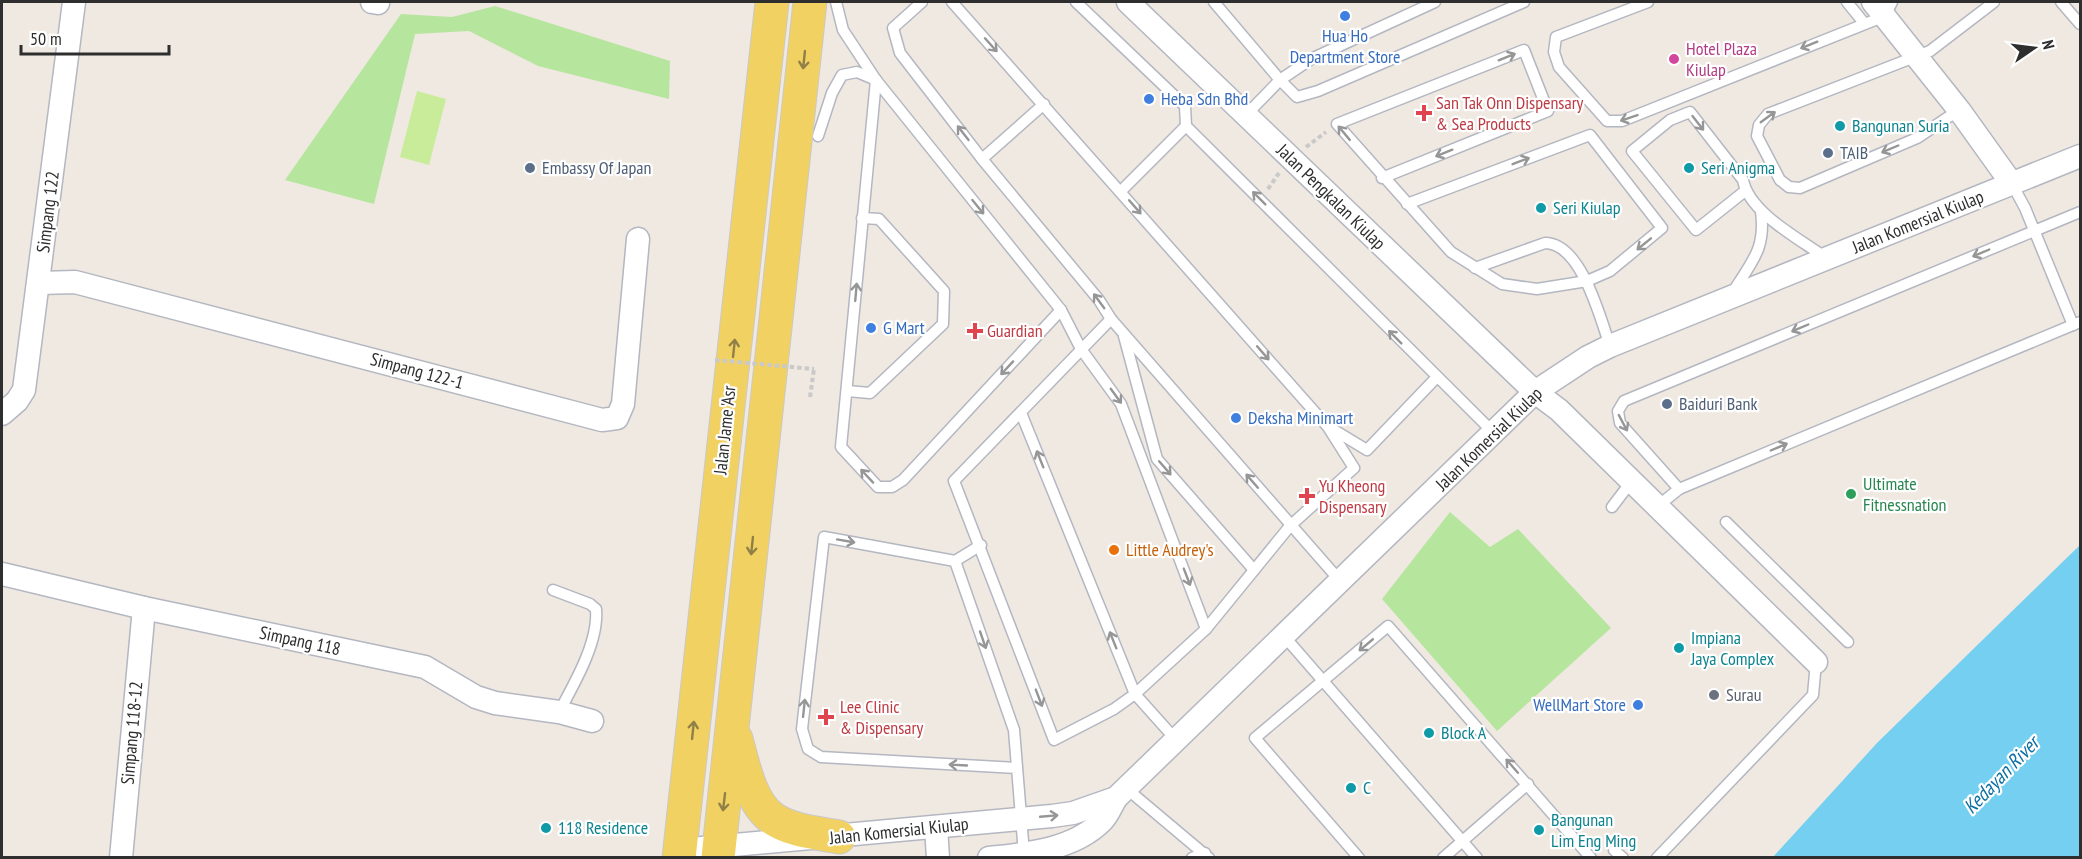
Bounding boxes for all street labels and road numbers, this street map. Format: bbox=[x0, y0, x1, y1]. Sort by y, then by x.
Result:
street label: Jalan Pengkalan Kiulap bbox=[1271, 138, 1391, 255]
street label: Simpang 122 bbox=[31, 170, 64, 254]
street label: Jalan Komersial Kiulap bbox=[1848, 185, 1987, 259]
street label: Simpang 122-1 bbox=[368, 347, 466, 394]
street label: Jalan Komersial Kiulap bbox=[1430, 382, 1547, 496]
street label: Jalan Jame 'Asr bbox=[708, 384, 741, 476]
street label: Simpang 118 bbox=[258, 621, 343, 660]
street label: Simpang 118-12 bbox=[116, 680, 147, 786]
street label: Jalan Komersial Kiulap bbox=[827, 812, 970, 849]

